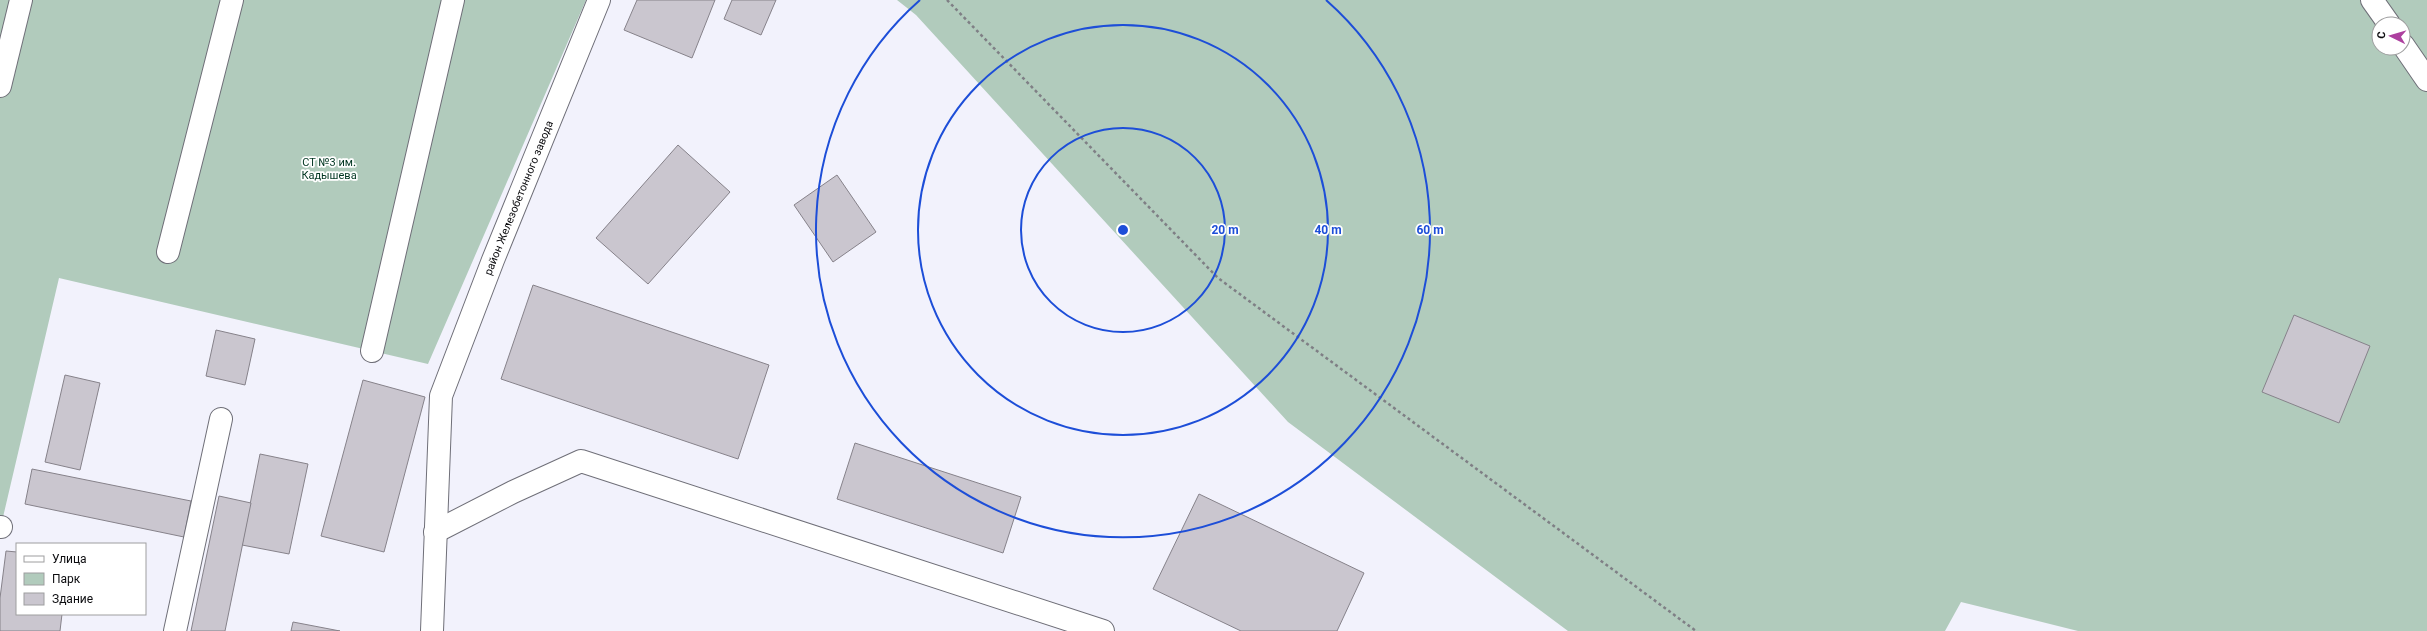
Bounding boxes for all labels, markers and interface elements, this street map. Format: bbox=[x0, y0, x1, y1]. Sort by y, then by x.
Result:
north arrow bbox=[2371, 16, 2411, 56]
text: С bbox=[2375, 31, 2388, 39]
street label: район Железобетонного завода bbox=[482, 119, 556, 277]
park label: СТ №3 им. Кадышева bbox=[301, 156, 357, 182]
centre of rings bbox=[1116, 223, 1130, 237]
text: 20 m bbox=[1211, 223, 1239, 237]
text: 40 m bbox=[1314, 223, 1342, 237]
text: 60 m bbox=[1416, 223, 1444, 237]
legend bbox=[16, 543, 146, 615]
text: Улица bbox=[52, 552, 87, 566]
text: Парк bbox=[52, 572, 81, 586]
text: Здание bbox=[52, 592, 93, 606]

